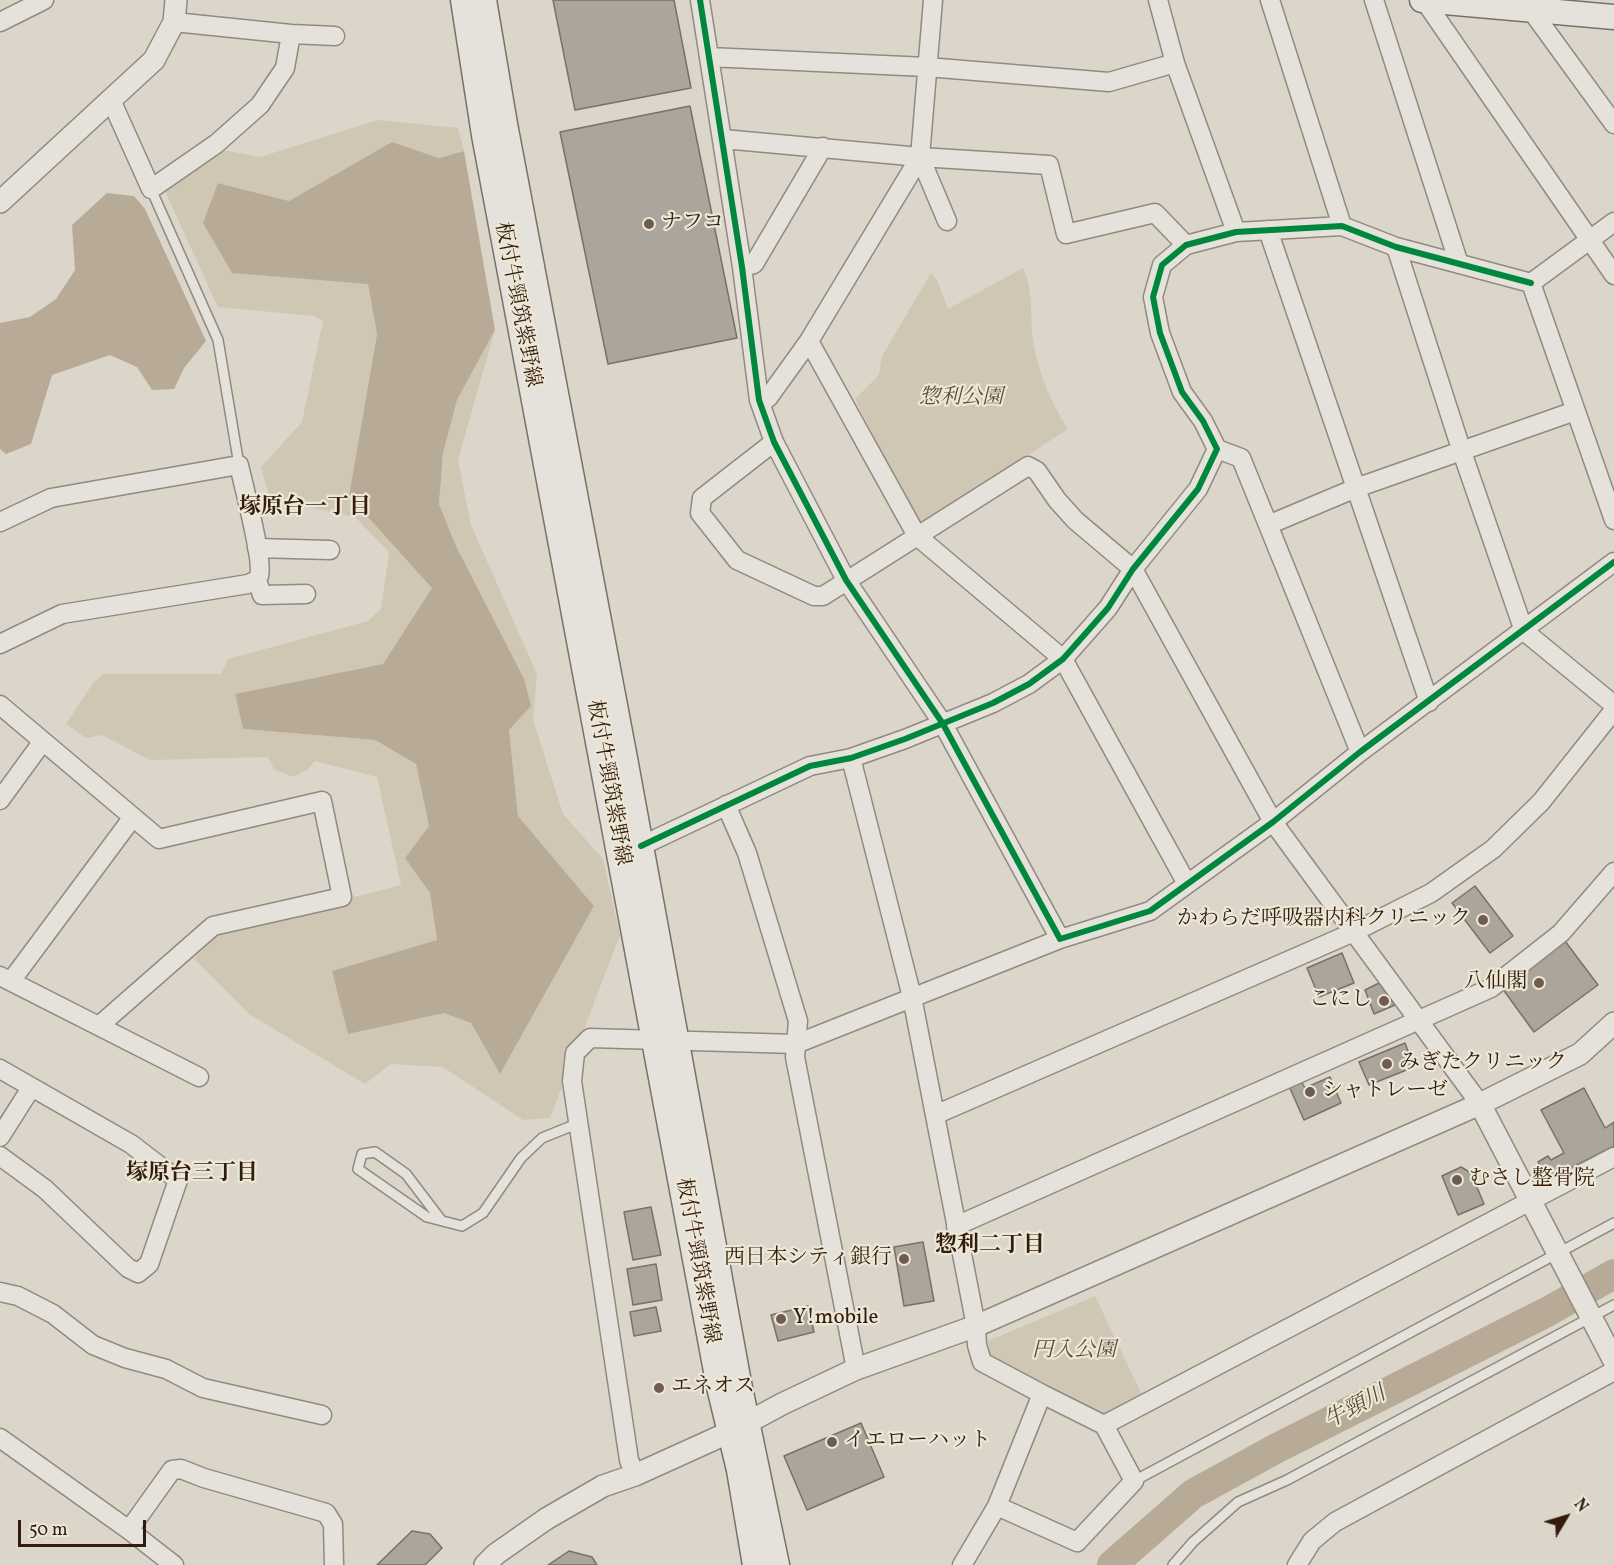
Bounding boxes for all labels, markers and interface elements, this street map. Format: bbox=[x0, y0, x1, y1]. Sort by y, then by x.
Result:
place label: ナフコ bbox=[661, 211, 724, 237]
marker: ナフコ bbox=[642, 217, 656, 231]
street label: 板付牛頸筑紫野線 bbox=[488, 220, 544, 390]
park label: 惣利公園 bbox=[919, 386, 1003, 412]
district label: 塚原台一丁目 bbox=[239, 496, 371, 522]
street label: 板付牛頸筑紫野線 bbox=[580, 698, 634, 868]
place label: かわらだ呼吸器内科クリニック bbox=[1177, 907, 1471, 933]
marker: かわらだ呼吸器内科クリニック bbox=[1476, 913, 1490, 927]
place label: 八仙閣 bbox=[1464, 970, 1527, 996]
marker: 八仙閣 bbox=[1532, 976, 1546, 990]
place label: こにし bbox=[1309, 988, 1372, 1014]
marker: こにし bbox=[1377, 994, 1391, 1008]
place label: みぎたクリニック bbox=[1399, 1051, 1567, 1077]
marker: みぎたクリニック bbox=[1380, 1057, 1394, 1071]
place label: シャトレーゼ bbox=[1322, 1079, 1448, 1105]
marker: シャトレーゼ bbox=[1303, 1085, 1317, 1099]
district label: 塚原台三丁目 bbox=[126, 1162, 258, 1188]
place label: むさし整骨院 bbox=[1469, 1167, 1595, 1193]
marker: むさし整骨院 bbox=[1450, 1173, 1464, 1187]
street label: 板付牛頸筑紫野線 bbox=[669, 1176, 723, 1346]
district label: 惣利二丁目 bbox=[935, 1234, 1045, 1260]
place label: 西日本シティ銀行 bbox=[724, 1246, 892, 1272]
marker: 西日本シティ銀行 bbox=[897, 1252, 911, 1266]
place label: Y!mobile bbox=[793, 1306, 878, 1332]
marker: Y!mobile bbox=[774, 1312, 788, 1326]
park label: 円入公園 bbox=[1032, 1339, 1116, 1365]
place label: エネオス bbox=[671, 1375, 755, 1401]
marker: エネオス bbox=[652, 1381, 666, 1395]
water label: 牛頸川 bbox=[1321, 1382, 1391, 1436]
place label: イエローハット bbox=[844, 1429, 991, 1455]
marker: イエローハット bbox=[825, 1435, 839, 1449]
north arrow bbox=[1536, 1487, 1596, 1547]
text: N bbox=[1568, 1495, 1592, 1517]
scale bar bbox=[21, 1508, 148, 1546]
text: 50 m bbox=[29, 1518, 68, 1543]

